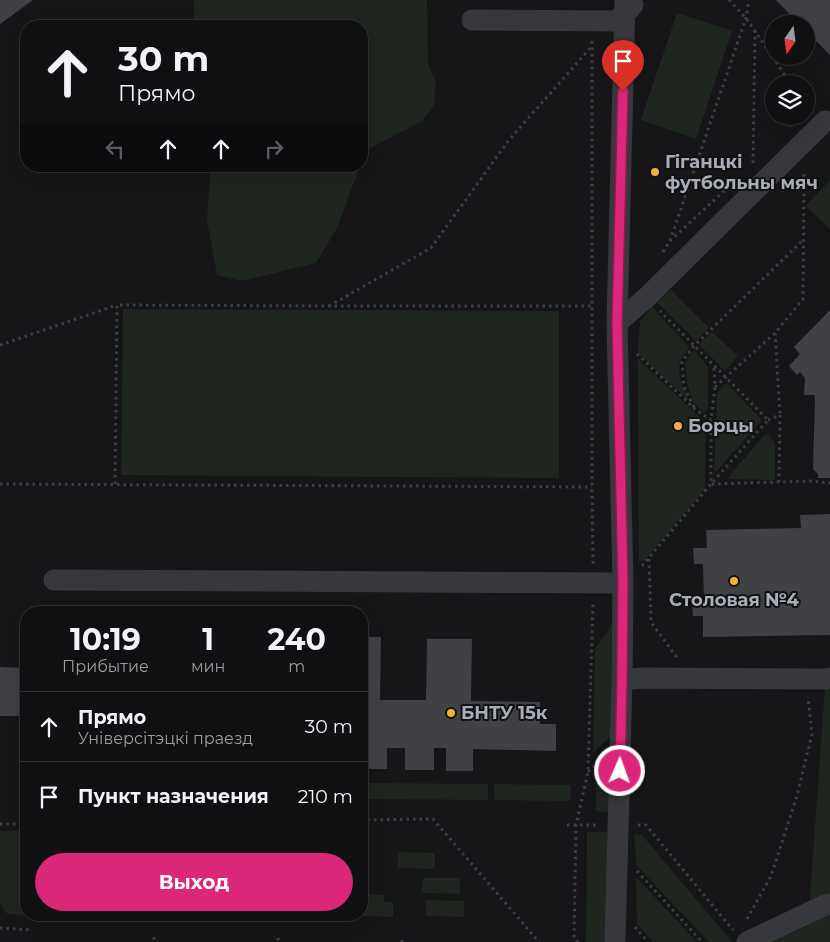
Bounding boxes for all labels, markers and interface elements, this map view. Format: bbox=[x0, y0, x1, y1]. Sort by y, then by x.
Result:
north arrow bbox=[765, 15, 815, 65]
map controls bbox=[765, 15, 815, 125]
text: 30 m bbox=[118, 37, 209, 80]
icon: ahead bbox=[35, 40, 100, 105]
pin bbox=[602, 40, 644, 91]
icon: arrive bbox=[609, 47, 637, 75]
button: layers bbox=[765, 75, 815, 125]
text: Прямо bbox=[118, 80, 196, 107]
icon: left bbox=[101, 135, 129, 163]
icon: ahead bbox=[154, 135, 182, 163]
icon: ahead bbox=[207, 135, 235, 163]
icon: right bbox=[260, 135, 288, 163]
place label: Гіганцкі футбольны мяч bbox=[665, 151, 818, 194]
marker: Гіганцкі футбольны мяч bbox=[649, 166, 661, 178]
place label: Борцы bbox=[688, 415, 754, 437]
marker: Борцы bbox=[672, 420, 684, 432]
marker: Столовая №4 bbox=[728, 575, 740, 587]
place label: Столовая №4 bbox=[669, 589, 800, 611]
text: 10:19 bbox=[70, 621, 141, 658]
text: 1 bbox=[202, 621, 214, 658]
text: 240 bbox=[267, 621, 326, 658]
text: Прибытие bbox=[62, 657, 149, 676]
text: мин bbox=[191, 657, 225, 676]
text: m bbox=[288, 657, 305, 676]
place label: БНТУ 15к bbox=[461, 702, 548, 724]
text: Прямо bbox=[78, 706, 146, 729]
marker: БНТУ 15к bbox=[445, 707, 457, 719]
icon: ahead bbox=[35, 713, 63, 741]
text: 30 m bbox=[305, 715, 353, 738]
text: Універсітэцкі праезд bbox=[78, 729, 253, 748]
position arrow bbox=[593, 744, 645, 796]
icon: arrive bbox=[35, 783, 63, 811]
text: Пункт назначения bbox=[78, 785, 269, 808]
text: 210 m bbox=[298, 785, 353, 808]
button: Выход bbox=[35, 853, 353, 911]

